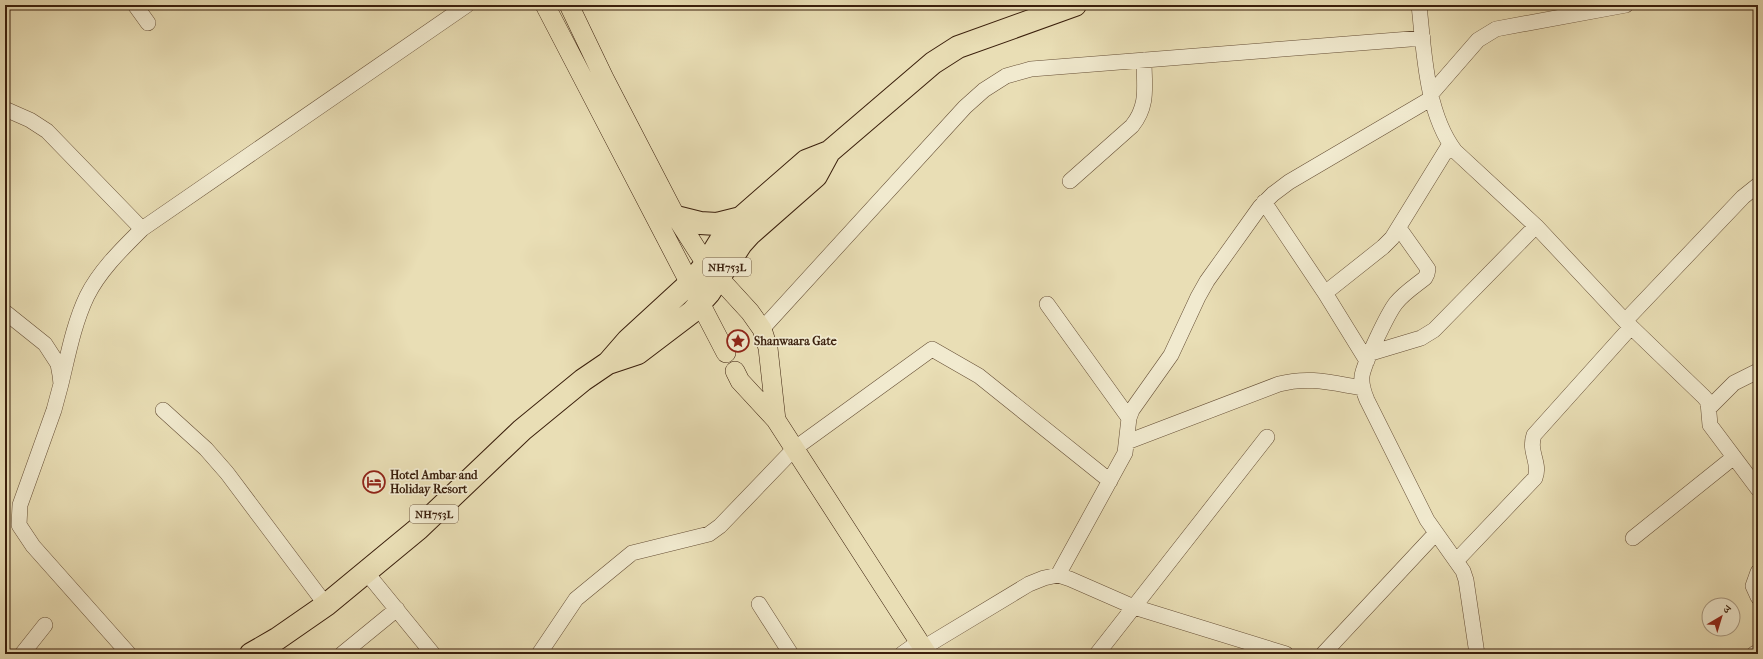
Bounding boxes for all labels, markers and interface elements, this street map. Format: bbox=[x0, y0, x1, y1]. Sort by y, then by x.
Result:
road number: NH753L bbox=[703, 258, 751, 276]
place icon: Shanwaara Gate bbox=[725, 328, 751, 354]
place label: Shanwaara Gate bbox=[754, 334, 837, 348]
place label: Hotel Ambar and Holiday Resort bbox=[390, 468, 478, 497]
hotel icon: Hotel Ambar and Holiday Resort bbox=[361, 469, 387, 495]
road number: NH753L bbox=[410, 505, 458, 523]
north arrow bbox=[1701, 597, 1741, 637]
text: उ bbox=[1720, 602, 1734, 617]

